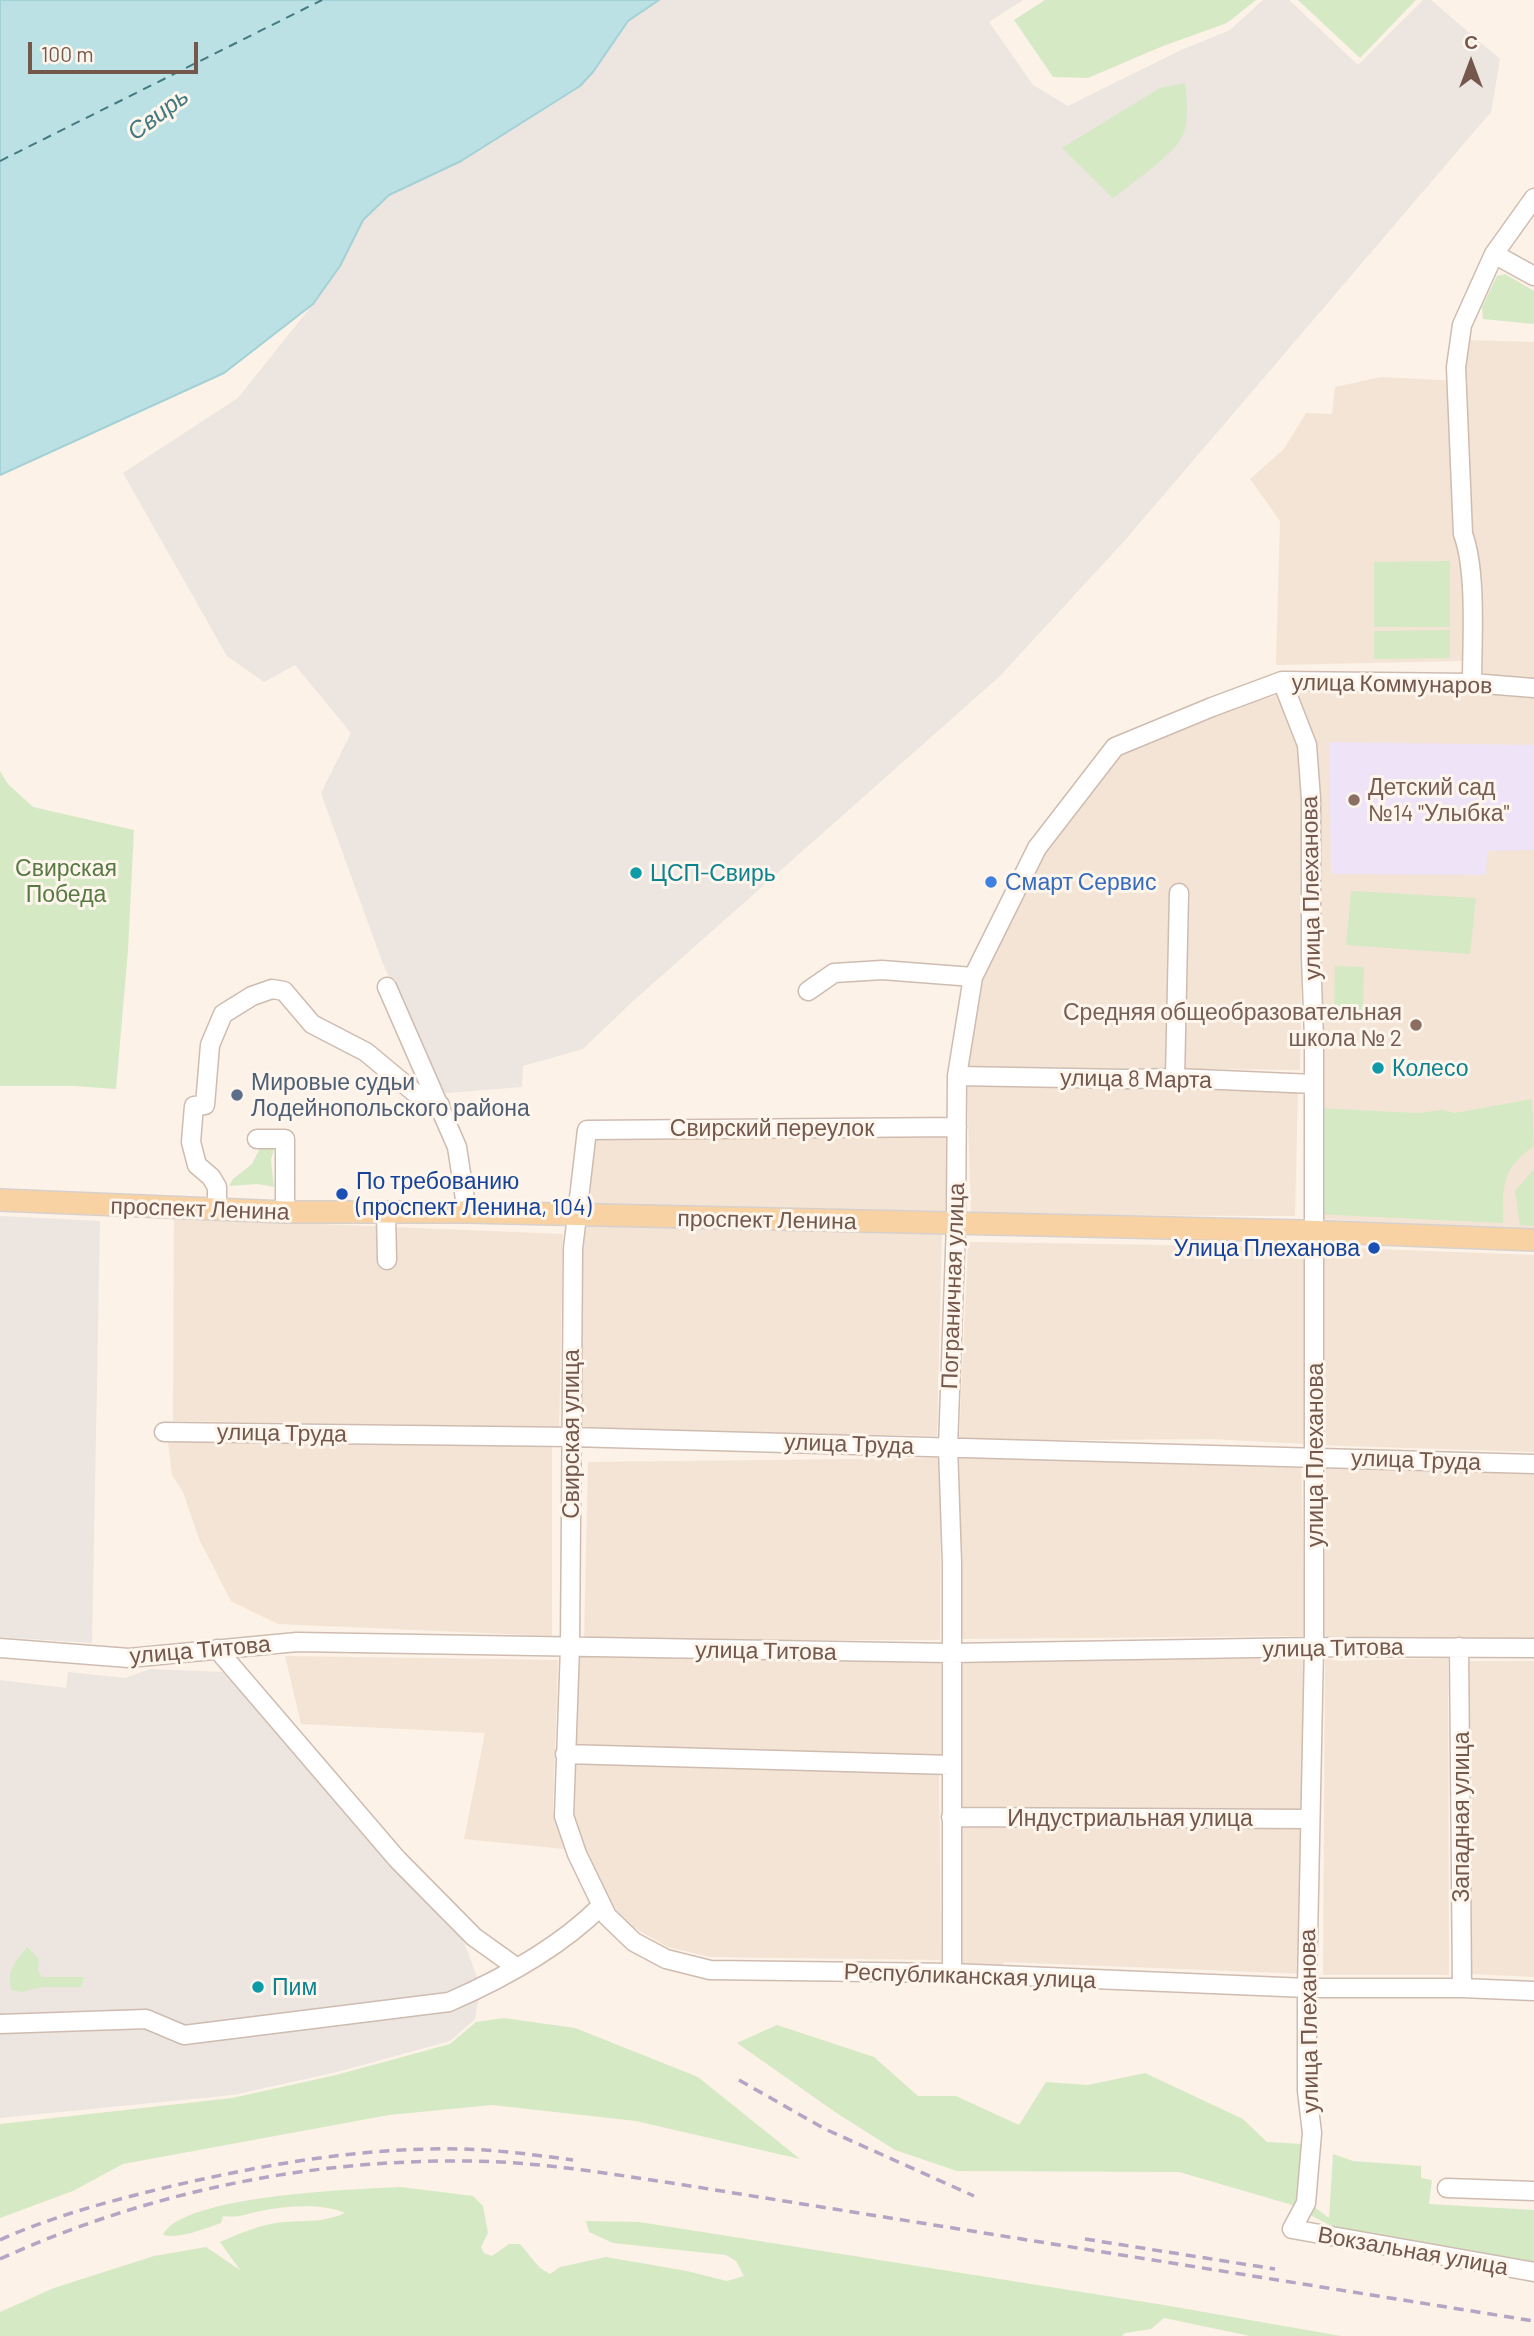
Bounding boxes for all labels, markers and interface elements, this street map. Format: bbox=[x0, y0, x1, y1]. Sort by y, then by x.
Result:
scale bar bbox=[32, 28, 201, 72]
north arrow bbox=[1436, 28, 1506, 98]
text: С bbox=[1464, 30, 1478, 53]
text: 100 m bbox=[41, 41, 94, 66]
water label: Свирь bbox=[122, 82, 194, 146]
street label: улица Коммунаров bbox=[1291, 668, 1493, 700]
place label: Детский сад №14 "Улыбка" bbox=[1368, 773, 1510, 827]
marker: Детский сад №14 "Улыбка" bbox=[1346, 792, 1362, 808]
street label: улица Плеханова bbox=[1296, 796, 1326, 980]
park label: Свирская Победа bbox=[15, 854, 117, 908]
place label: ЦСП-Свирь bbox=[650, 859, 776, 887]
marker: ЦСП-Свирь bbox=[628, 865, 644, 881]
place label: Смарт Сервис bbox=[1005, 868, 1156, 896]
marker: Смарт Сервис bbox=[983, 874, 999, 890]
place label: Средняя общеобразовательная школа № 2 bbox=[1063, 998, 1402, 1052]
marker: Средняя общеобразовательная школа № 2 bbox=[1408, 1017, 1424, 1033]
place label: Колесо bbox=[1392, 1054, 1468, 1082]
marker: Колесо bbox=[1370, 1060, 1386, 1076]
street label: улица 8 Марта bbox=[1060, 1064, 1212, 1094]
place label: Мировые судьи Лодейнопольского района bbox=[251, 1068, 530, 1122]
marker: Мировые судьи Лодейнопольского района bbox=[229, 1087, 245, 1103]
street label: Свирский переулок bbox=[670, 1114, 874, 1142]
place label: По требованию (проспект Ленина, 104) bbox=[356, 1167, 592, 1221]
street label: Пограничная улица bbox=[936, 1182, 970, 1390]
marker: По требованию (проспект Ленина, 104) bbox=[334, 1186, 350, 1202]
street label: проспект Ленина bbox=[110, 1192, 290, 1226]
street label: проспект Ленина bbox=[677, 1205, 857, 1235]
place label: Улица Плеханова bbox=[1174, 1234, 1360, 1262]
marker: Улица Плеханова bbox=[1366, 1240, 1382, 1256]
street label: Свирская улица bbox=[557, 1349, 585, 1519]
street label: улица Плеханова bbox=[1301, 1363, 1329, 1547]
street label: улица Труда bbox=[217, 1418, 347, 1448]
street label: улица Труда bbox=[784, 1428, 914, 1460]
street label: улица Труда bbox=[1351, 1444, 1481, 1476]
street label: улица Титова bbox=[128, 1630, 272, 1670]
street label: улица Титова bbox=[1262, 1633, 1404, 1663]
street label: улица Титова bbox=[695, 1636, 837, 1666]
street label: Западная улица bbox=[1447, 1731, 1475, 1903]
street label: Индустриальная улица bbox=[1007, 1804, 1253, 1832]
street label: улица Плеханова bbox=[1294, 1929, 1324, 2113]
street label: Республиканская улица bbox=[843, 1958, 1097, 1994]
place label: Пим bbox=[272, 1973, 317, 2001]
marker: Пим bbox=[250, 1979, 266, 1995]
street label: Вокзальная улица bbox=[1316, 2221, 1510, 2281]

